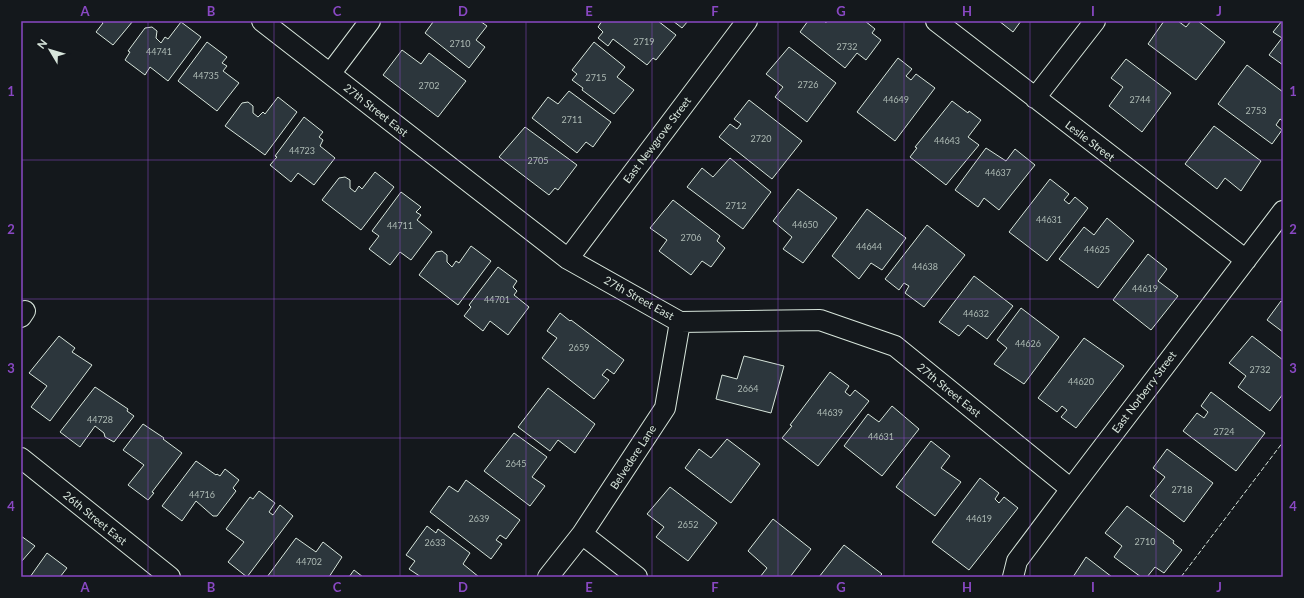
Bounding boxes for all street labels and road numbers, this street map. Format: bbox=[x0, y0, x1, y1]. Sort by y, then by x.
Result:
street label: 27th Street East bbox=[342, 81, 411, 139]
street label: East Newgrove Street bbox=[620, 94, 693, 185]
street label: Leslie Street bbox=[1063, 118, 1118, 163]
street label: 27th Street East bbox=[602, 273, 677, 322]
street label: East Norberry Street bbox=[1109, 348, 1179, 435]
street label: 27th Street East bbox=[915, 360, 984, 419]
street label: Belvedere Lane bbox=[607, 422, 658, 491]
street label: 26th Street East bbox=[61, 488, 130, 547]

